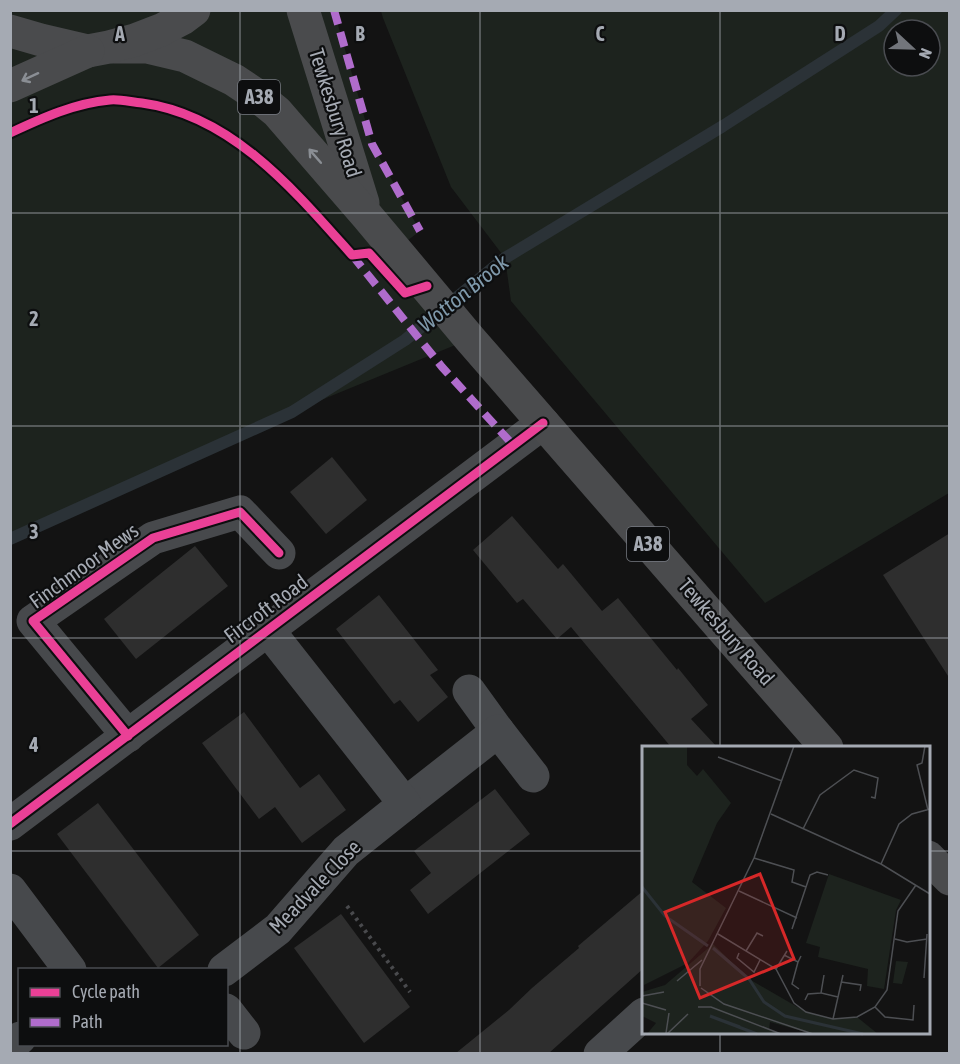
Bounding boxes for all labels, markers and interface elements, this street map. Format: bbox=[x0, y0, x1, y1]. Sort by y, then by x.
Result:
north arrow bbox=[882, 18, 942, 78]
text: A bbox=[114, 22, 125, 45]
text: B bbox=[355, 22, 365, 45]
text: C bbox=[596, 22, 605, 45]
text: D bbox=[834, 22, 846, 45]
street label: Tewkesbury Road bbox=[305, 45, 367, 180]
text: N bbox=[916, 46, 936, 61]
one-way arrow bbox=[22, 72, 40, 84]
road number: A38 bbox=[238, 80, 280, 114]
text: 1 bbox=[29, 94, 39, 117]
one-way arrow bbox=[308, 148, 322, 163]
water label: Wotton Brook bbox=[413, 248, 514, 337]
text: 2 bbox=[29, 307, 39, 330]
street label: Finchmoor Mews bbox=[24, 518, 143, 613]
text: 3 bbox=[29, 520, 39, 543]
road number: A38 bbox=[627, 527, 669, 561]
street label: Fircroft Road bbox=[219, 569, 312, 647]
street label: Tewkesbury Road bbox=[674, 573, 780, 690]
text: 4 bbox=[28, 733, 39, 756]
inset map bbox=[642, 746, 930, 1034]
street label: Meadvale Close bbox=[264, 834, 365, 938]
legend bbox=[18, 968, 228, 1046]
text: Cycle path bbox=[72, 981, 140, 1002]
text: Path bbox=[72, 1011, 103, 1032]

